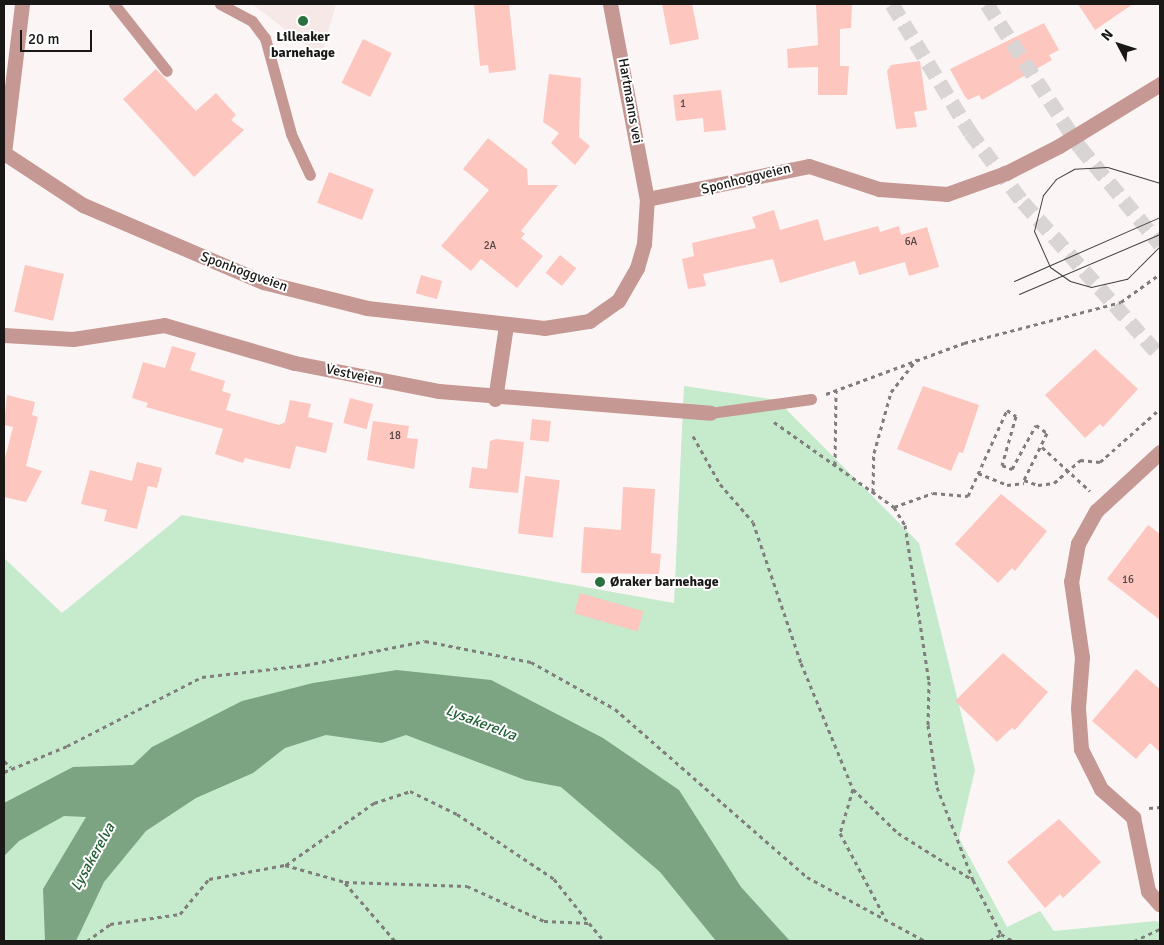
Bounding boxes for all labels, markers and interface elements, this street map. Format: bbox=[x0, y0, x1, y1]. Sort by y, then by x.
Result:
marker: Lilleaker barnehage bbox=[297, 15, 309, 27]
scale bar bbox=[22, 20, 95, 52]
north arrow bbox=[1094, 20, 1144, 70]
text: N bbox=[1097, 26, 1117, 44]
place label: Lilleaker barnehage bbox=[271, 29, 335, 62]
text: 20 m bbox=[28, 30, 59, 48]
street label: Hartmanns vei bbox=[614, 57, 646, 145]
house number: 1 bbox=[680, 97, 686, 111]
street label: Sponhoggveien bbox=[700, 160, 792, 198]
house number: 6A bbox=[905, 235, 917, 249]
house number: 2A bbox=[484, 239, 496, 253]
street label: Sponhoggveien bbox=[198, 248, 290, 296]
street label: Vestveien bbox=[324, 361, 384, 389]
house number: 18 bbox=[389, 429, 401, 443]
house number: 16 bbox=[1122, 573, 1134, 587]
place label: Øraker barnehage bbox=[610, 574, 719, 590]
marker: Øraker barnehage bbox=[594, 576, 606, 588]
water label: Lysakerelva bbox=[443, 701, 519, 745]
water label: Lysakerelva bbox=[67, 820, 119, 894]

